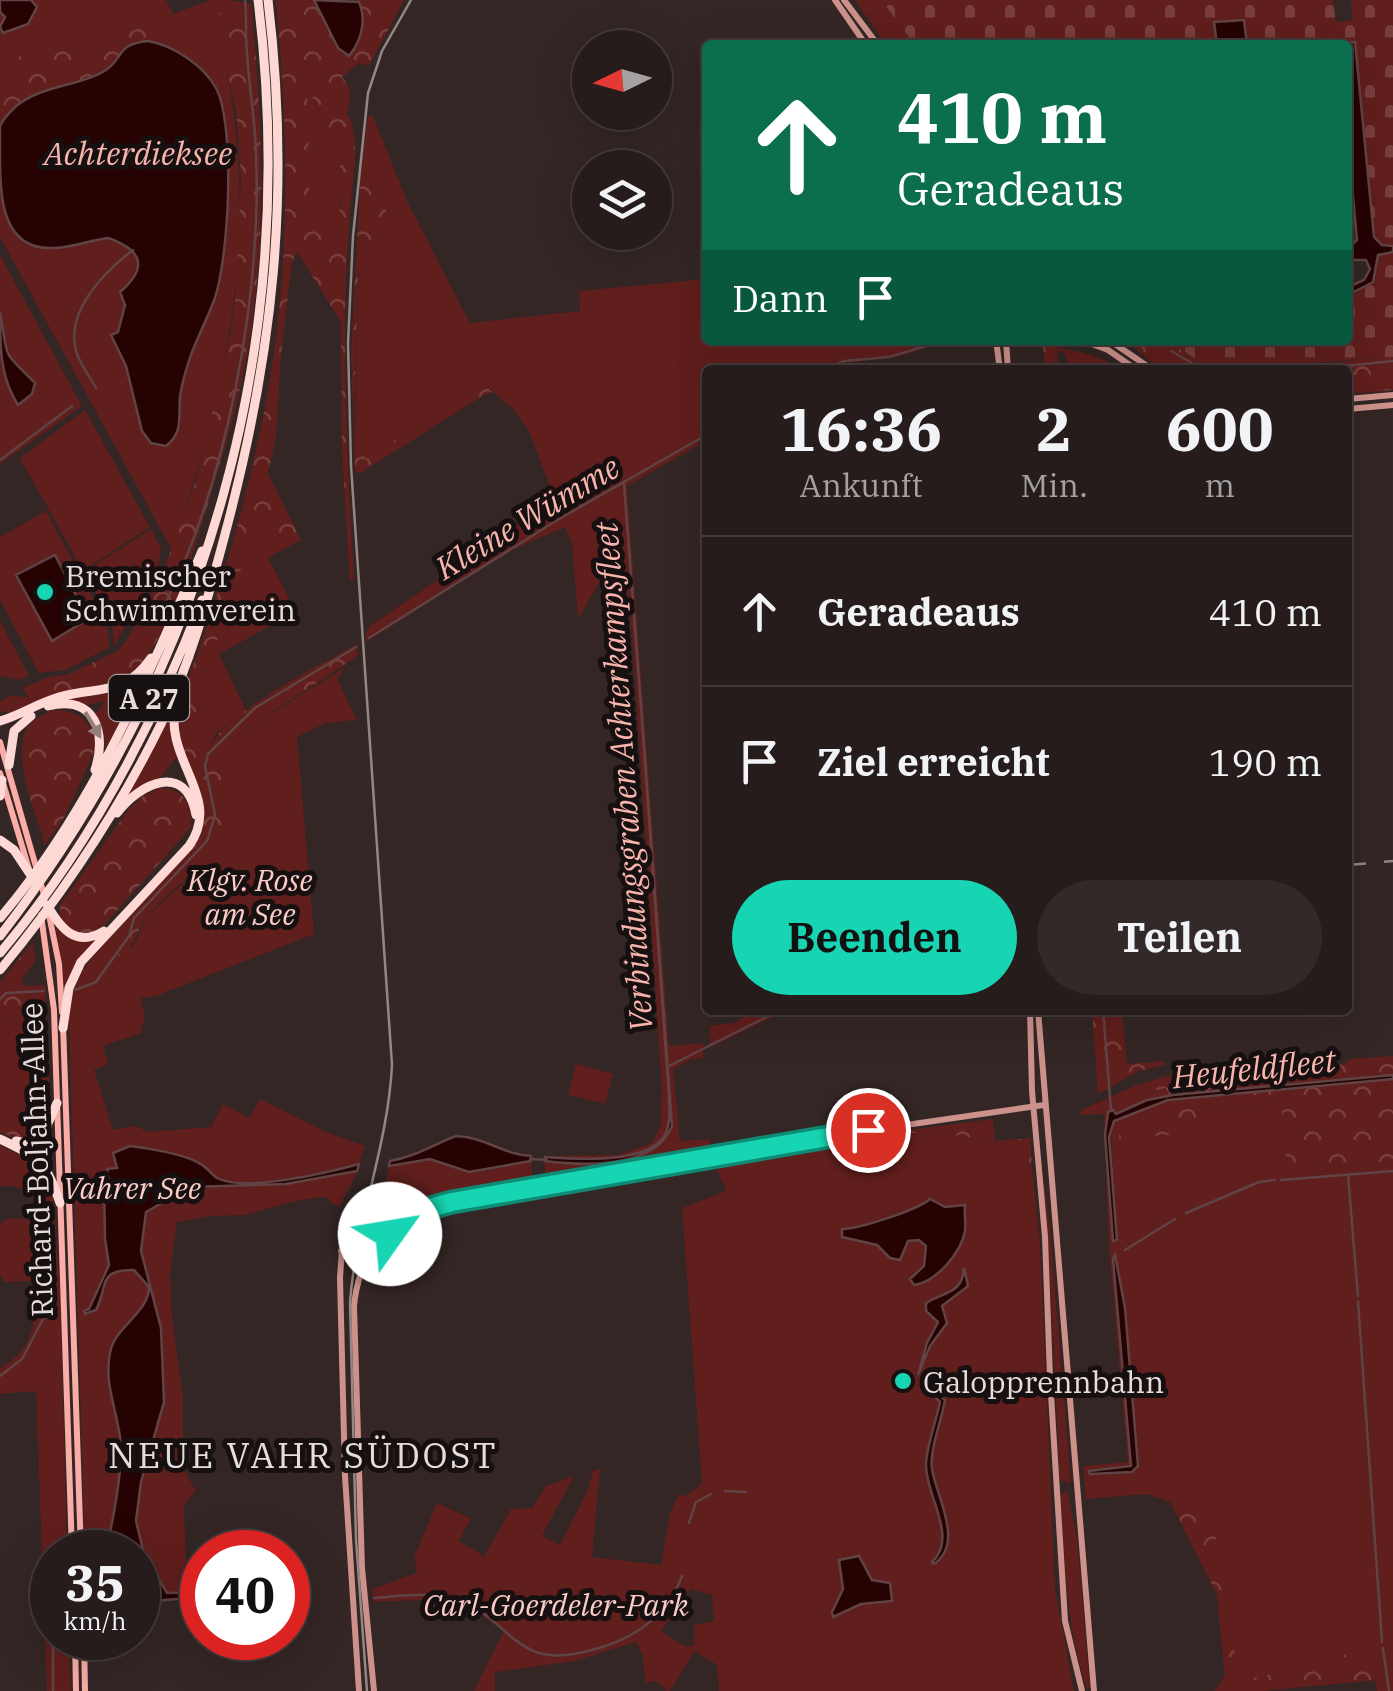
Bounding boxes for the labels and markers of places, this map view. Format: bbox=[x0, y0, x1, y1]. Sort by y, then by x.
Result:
place label: Bremischer Schwimmverein bbox=[65, 556, 296, 629]
marker: Bremischer Schwimmverein bbox=[34, 581, 56, 603]
pin bbox=[826, 1088, 911, 1173]
place label: Galopprennbahn bbox=[923, 1362, 1164, 1401]
marker: Galopprennbahn bbox=[892, 1370, 914, 1392]

